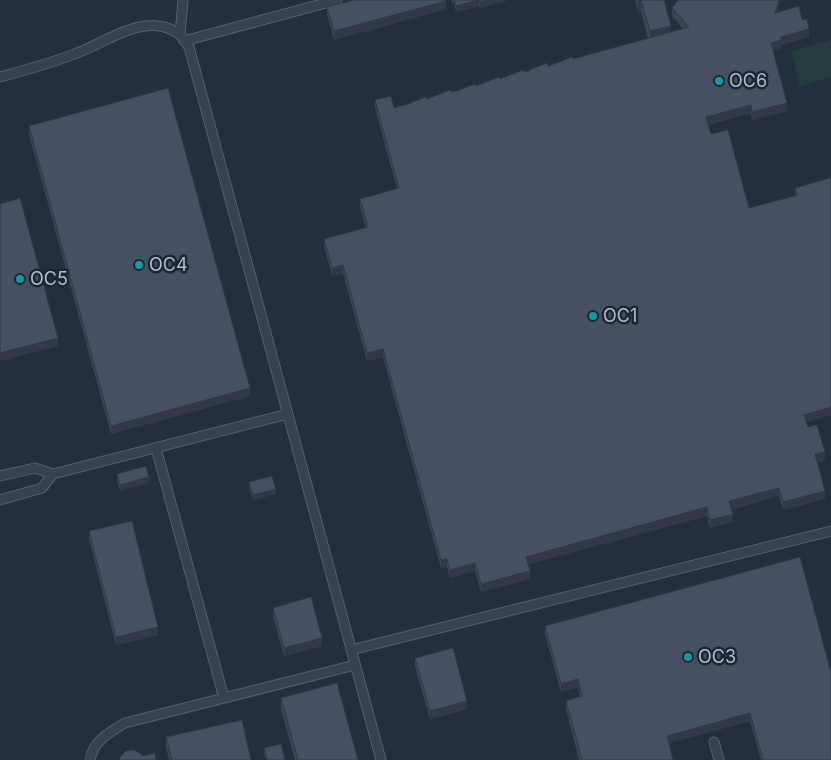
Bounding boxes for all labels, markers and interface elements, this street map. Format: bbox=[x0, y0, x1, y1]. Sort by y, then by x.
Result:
place label: OC6 bbox=[729, 70, 767, 91]
marker: OC6 bbox=[713, 75, 725, 87]
place label: OC4 bbox=[149, 254, 188, 275]
marker: OC4 bbox=[133, 259, 145, 271]
place label: OC5 bbox=[30, 268, 68, 289]
marker: OC5 bbox=[14, 273, 26, 285]
place label: OC1 bbox=[603, 305, 637, 326]
marker: OC1 bbox=[587, 310, 599, 322]
place label: OC3 bbox=[698, 646, 736, 667]
marker: OC3 bbox=[682, 651, 694, 663]

